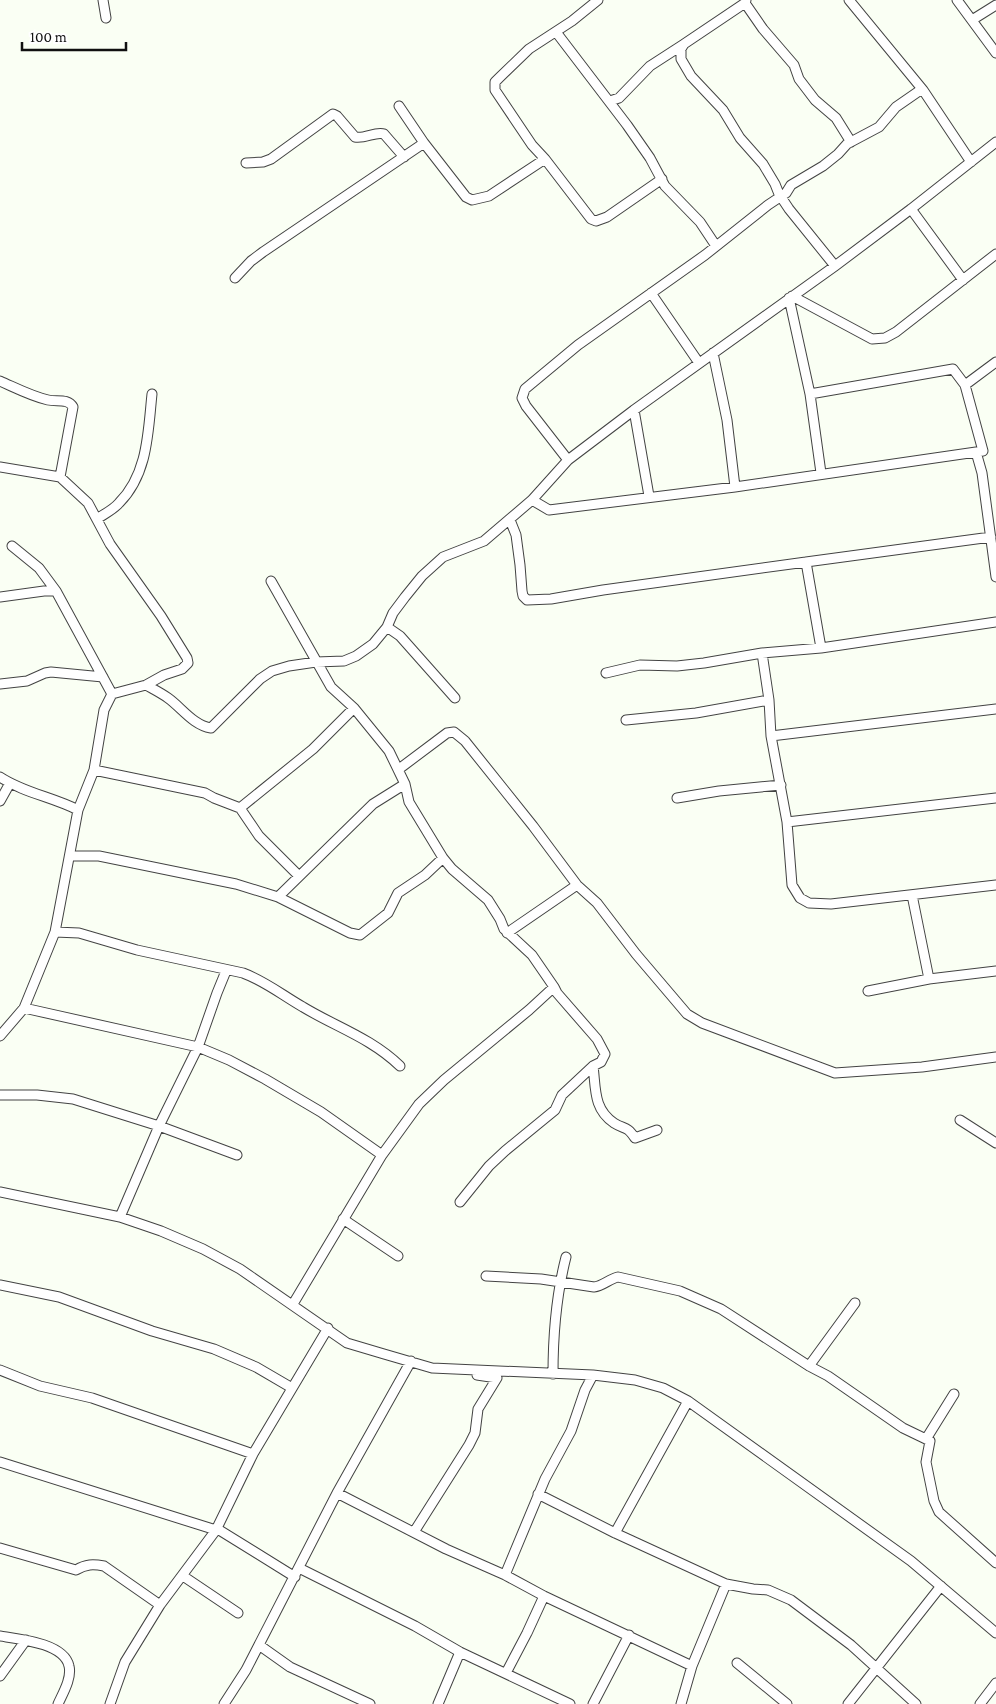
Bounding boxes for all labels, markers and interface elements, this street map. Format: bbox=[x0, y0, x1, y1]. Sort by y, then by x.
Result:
scale bar bbox=[22, 20, 126, 52]
text: 100 m bbox=[30, 29, 67, 45]

